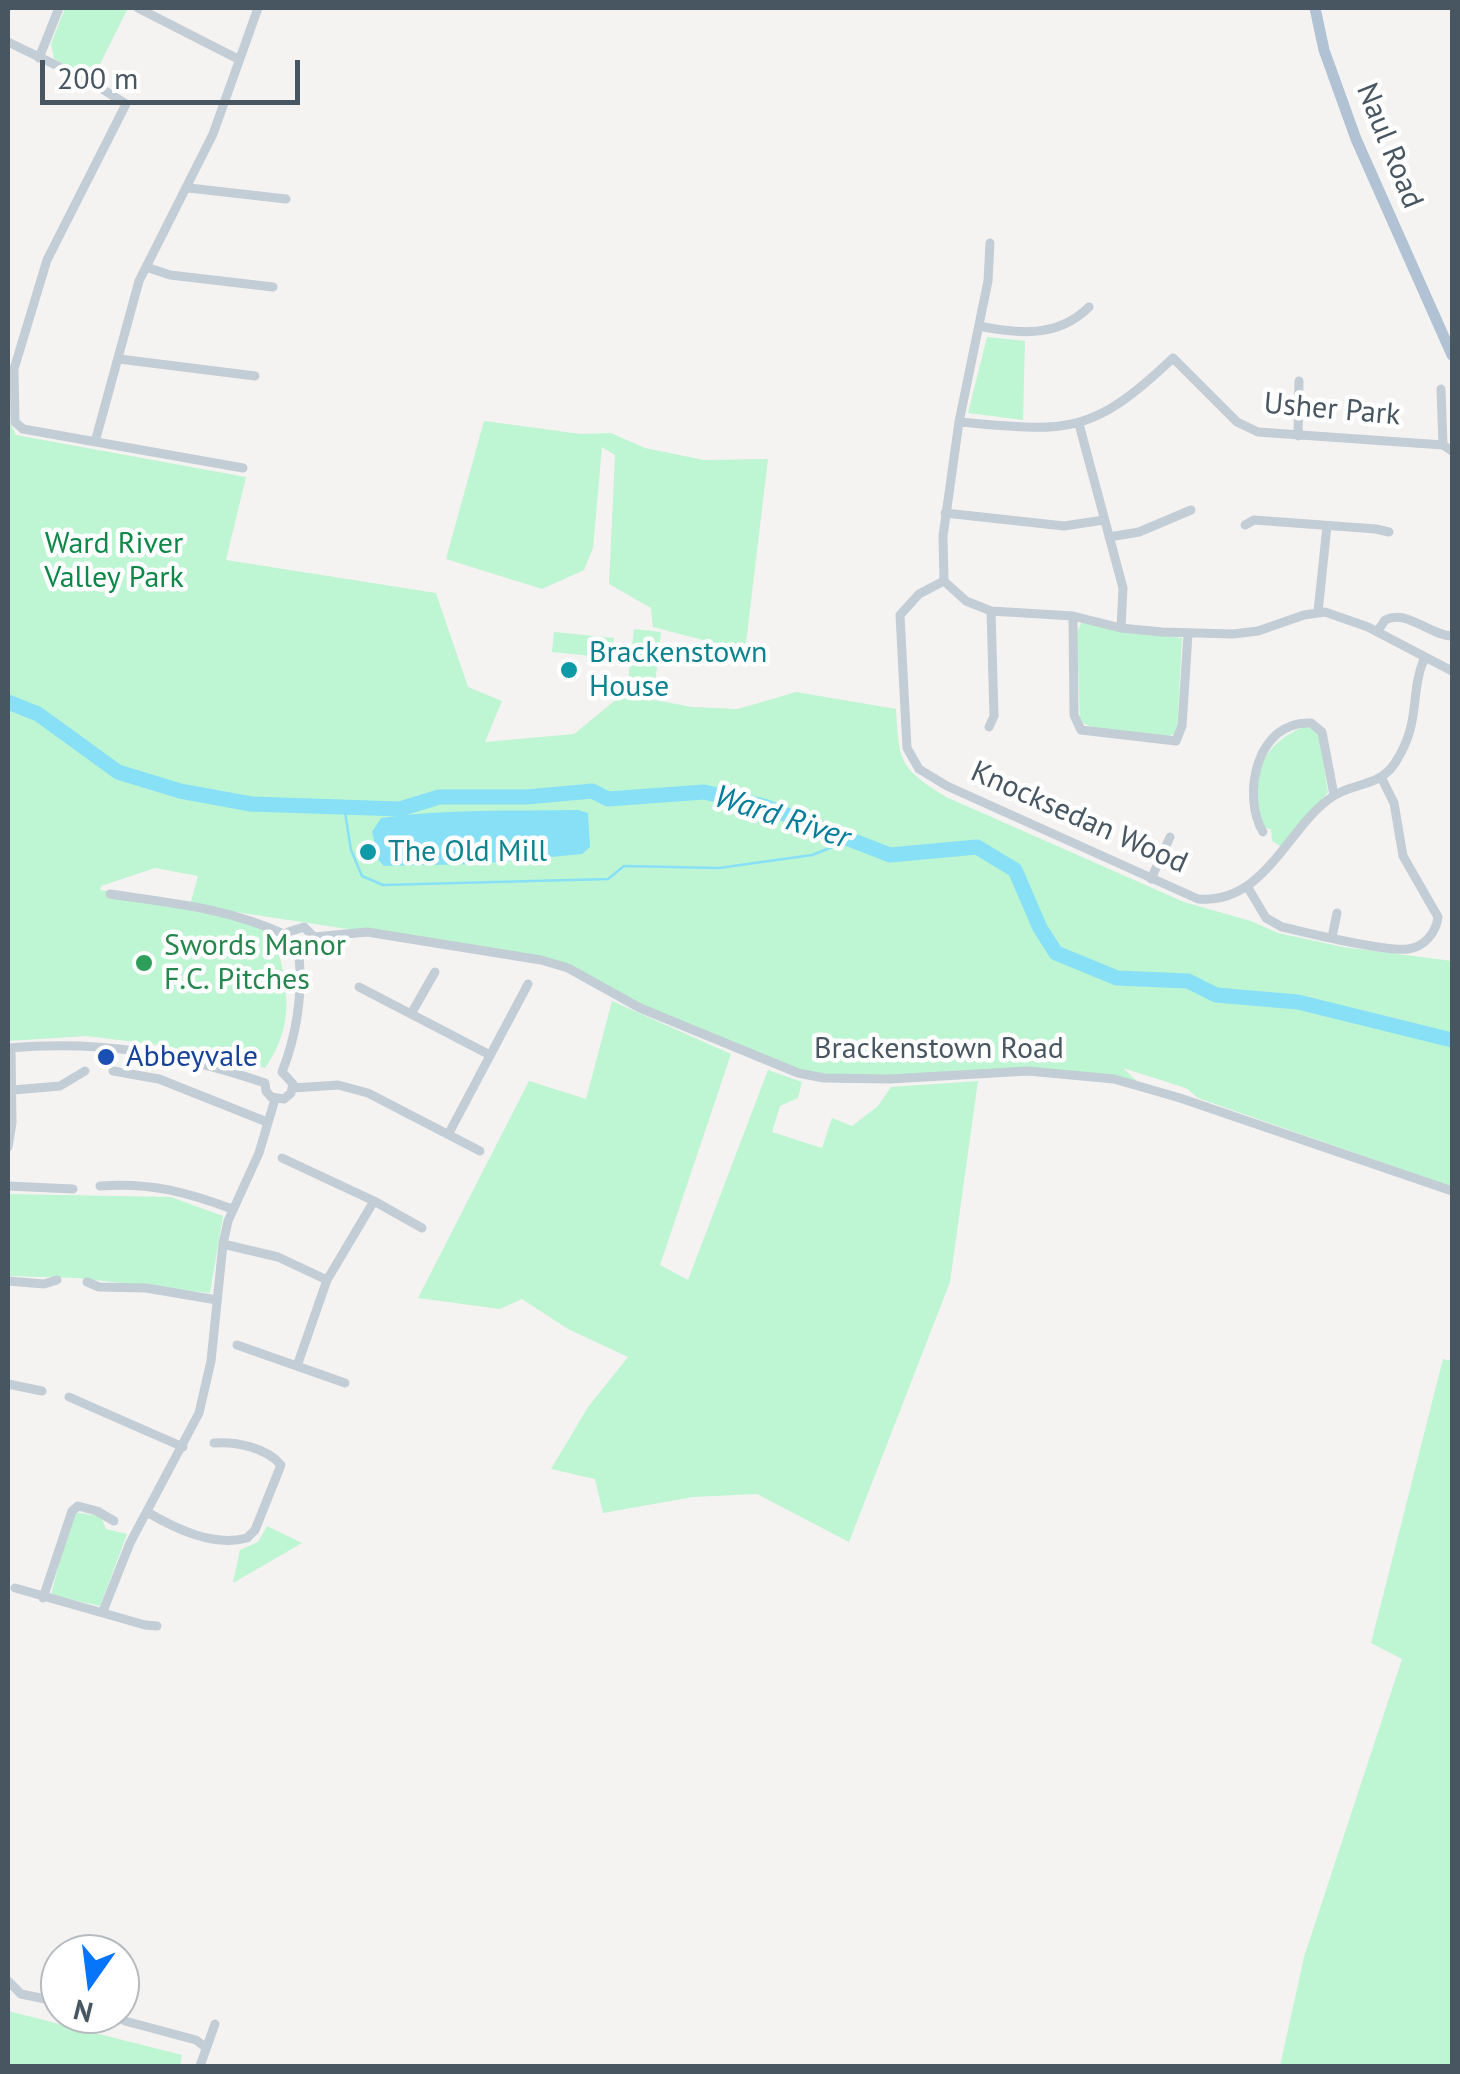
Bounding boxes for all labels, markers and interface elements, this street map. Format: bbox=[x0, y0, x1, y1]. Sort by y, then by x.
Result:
scale bar bbox=[45, 40, 305, 102]
text: 200 m bbox=[57, 58, 138, 97]
street label: Naul Road bbox=[1348, 78, 1430, 214]
street label: Usher Park bbox=[1262, 386, 1402, 434]
park label: Ward River Valley Park bbox=[44, 526, 184, 596]
place label: Brackenstown House bbox=[589, 635, 767, 706]
marker: Brackenstown House bbox=[558, 659, 580, 681]
street label: Knocksedan Wood bbox=[965, 754, 1193, 882]
water label: Ward River bbox=[709, 778, 855, 858]
place label: The Old Mill bbox=[388, 834, 547, 870]
marker: The Old Mill bbox=[357, 841, 379, 863]
place label: Swords Manor F.C. Pitches bbox=[164, 928, 346, 998]
marker: Swords Manor F.C. Pitches bbox=[133, 952, 155, 974]
street label: Brackenstown Road bbox=[814, 1031, 1064, 1067]
place label: Abbeyvale bbox=[126, 1039, 258, 1075]
marker: Abbeyvale bbox=[95, 1046, 117, 1068]
north arrow bbox=[40, 1934, 140, 2034]
text: N bbox=[70, 1991, 97, 2032]

